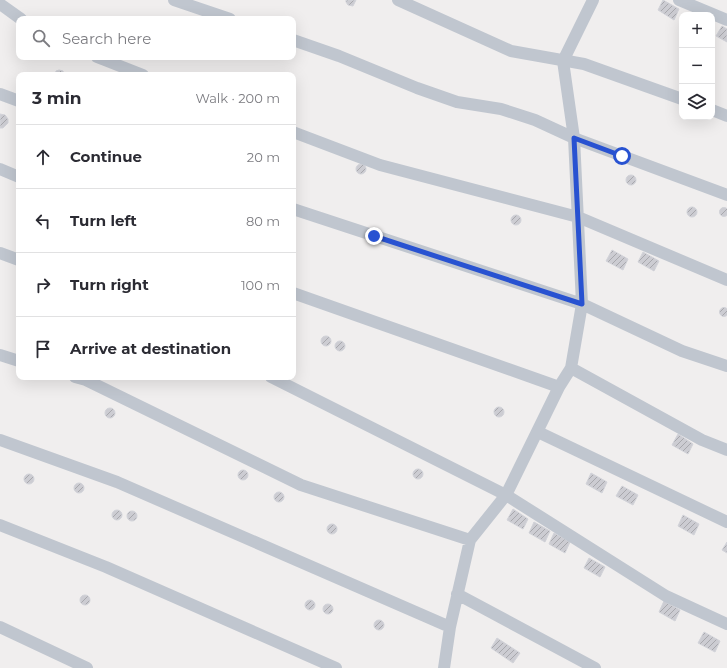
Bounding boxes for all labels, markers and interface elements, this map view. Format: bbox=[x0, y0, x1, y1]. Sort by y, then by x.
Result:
map controls bbox=[679, 12, 715, 120]
button: + bbox=[679, 12, 715, 48]
search box bbox=[16, 16, 296, 60]
icon: search bbox=[30, 27, 52, 49]
text: Search here bbox=[62, 29, 151, 48]
button: − bbox=[679, 48, 715, 84]
button: layers bbox=[679, 84, 715, 120]
text: 3 min bbox=[32, 88, 82, 108]
text: Walk · 200 m bbox=[195, 90, 280, 106]
icon: ahead bbox=[32, 146, 54, 168]
text: Continue bbox=[70, 147, 142, 166]
route start bbox=[613, 147, 631, 165]
text: 20 m bbox=[247, 149, 280, 165]
icon: left bbox=[32, 210, 54, 232]
text: Turn left bbox=[70, 211, 137, 230]
text: 80 m bbox=[246, 213, 280, 229]
route end bbox=[365, 227, 383, 245]
icon: right bbox=[32, 274, 54, 296]
text: Turn right bbox=[70, 275, 149, 294]
text: 100 m bbox=[241, 277, 280, 293]
icon: arrive bbox=[32, 338, 54, 360]
text: Arrive at destination bbox=[70, 339, 231, 358]

